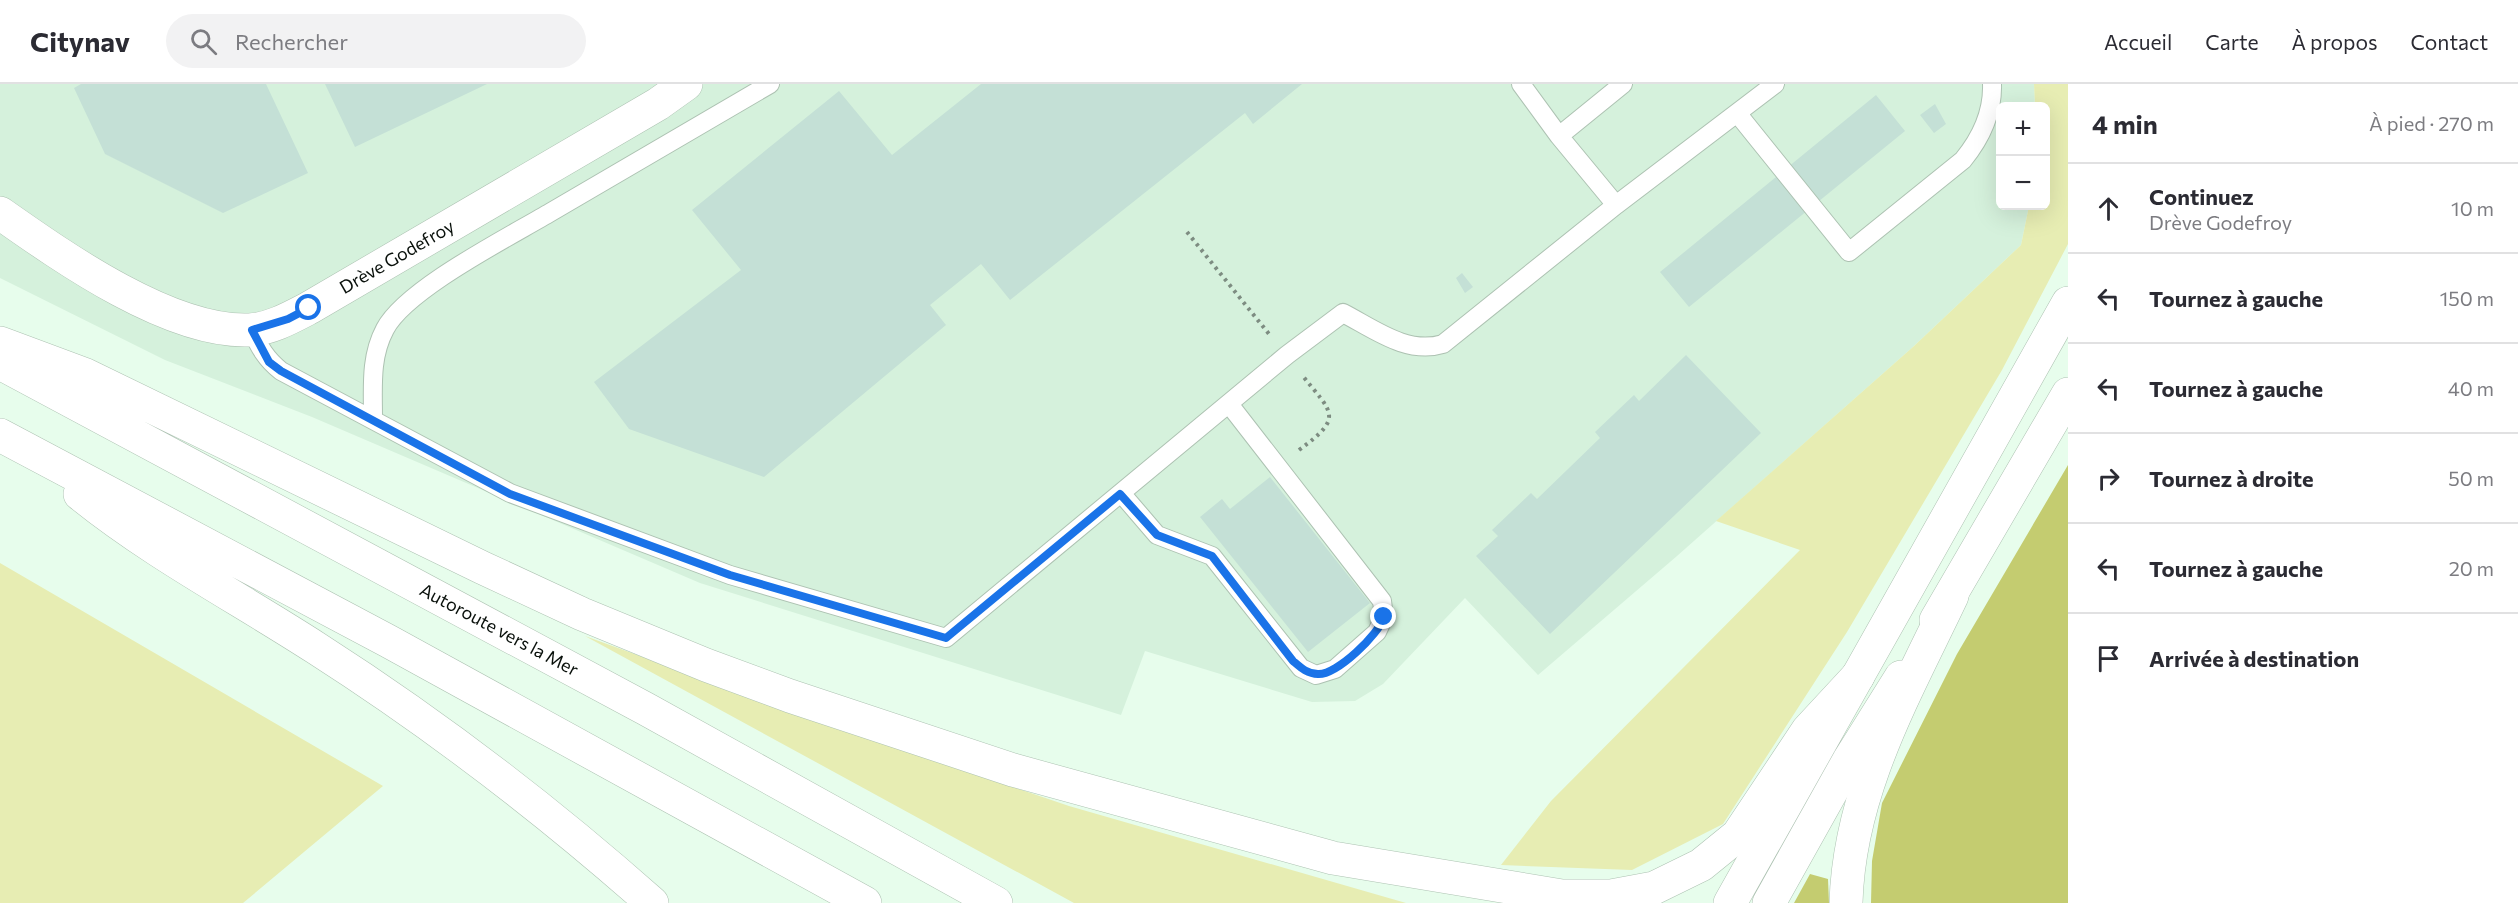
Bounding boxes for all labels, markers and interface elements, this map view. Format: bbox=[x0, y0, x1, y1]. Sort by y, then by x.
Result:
search box bbox=[166, 14, 586, 68]
text: Citynav bbox=[30, 24, 130, 58]
icon: search bbox=[187, 25, 220, 58]
text: Rechercher bbox=[235, 28, 348, 55]
text: Accueil bbox=[2104, 29, 2172, 54]
text: Carte bbox=[2205, 29, 2259, 54]
text: À propos bbox=[2292, 29, 2377, 54]
text: Contact bbox=[2410, 29, 2488, 54]
map controls bbox=[1996, 102, 2050, 210]
button: + bbox=[1996, 102, 2050, 156]
text: 4 min bbox=[2092, 108, 2158, 139]
text: À pied · 270 m bbox=[2369, 111, 2494, 135]
button: − bbox=[1996, 156, 2050, 210]
text: Continuez bbox=[2149, 183, 2254, 210]
icon: ahead bbox=[2092, 192, 2125, 225]
text: 10 m bbox=[2451, 196, 2494, 220]
text: Drève Godefroy bbox=[2149, 210, 2292, 234]
street label: Drève Godefroy bbox=[335, 214, 458, 298]
icon: left bbox=[2092, 282, 2125, 315]
text: Tournez à gauche bbox=[2149, 285, 2323, 312]
text: 150 m bbox=[2440, 286, 2494, 310]
route start bbox=[295, 294, 321, 320]
icon: left bbox=[2092, 372, 2125, 405]
text: Tournez à gauche bbox=[2149, 375, 2323, 402]
text: 40 m bbox=[2448, 376, 2494, 400]
icon: right bbox=[2092, 462, 2125, 495]
text: Tournez à droite bbox=[2149, 465, 2314, 492]
text: 50 m bbox=[2448, 466, 2494, 490]
icon: left bbox=[2092, 552, 2125, 585]
text: Tournez à gauche bbox=[2149, 555, 2323, 582]
text: 20 m bbox=[2449, 556, 2494, 580]
street label: Autoroute vers la Mer bbox=[416, 578, 583, 680]
route end bbox=[1370, 603, 1396, 629]
icon: arrive bbox=[2092, 642, 2125, 675]
text: Arrivée à destination bbox=[2149, 645, 2359, 672]

